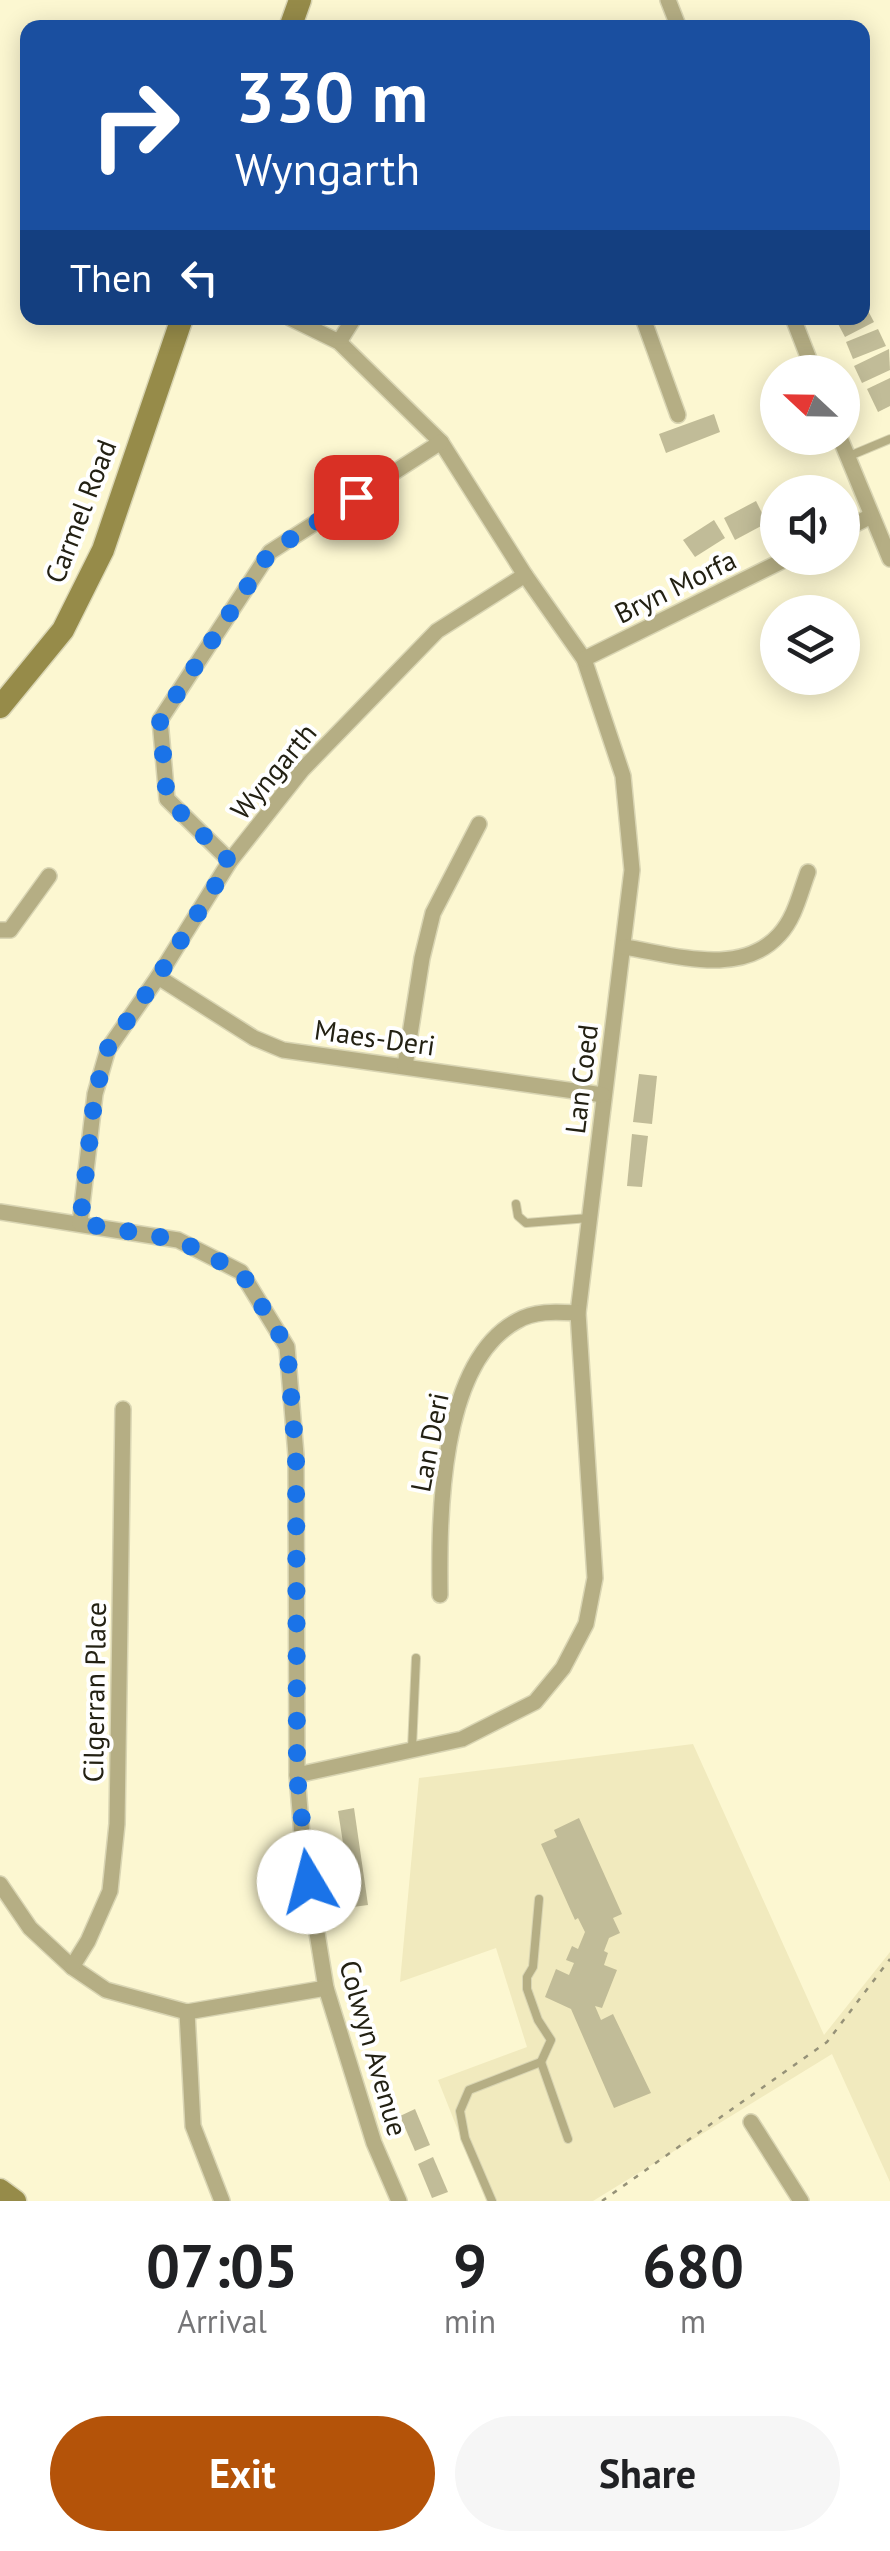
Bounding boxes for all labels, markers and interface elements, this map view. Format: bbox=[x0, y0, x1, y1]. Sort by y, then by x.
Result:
text: 330 m bbox=[235, 51, 428, 141]
icon: right bbox=[70, 60, 200, 190]
text: Wyngarth bbox=[235, 139, 420, 197]
icon: left bbox=[172, 250, 227, 305]
text: Then bbox=[70, 253, 152, 302]
north arrow bbox=[760, 355, 860, 455]
map controls bbox=[760, 355, 860, 695]
street label: Carmel Road bbox=[36, 434, 124, 588]
pin bbox=[314, 455, 399, 540]
icon: arrive bbox=[329, 470, 384, 525]
button: sound bbox=[760, 475, 860, 575]
street label: Bryn Morfa bbox=[608, 541, 742, 631]
button: layers bbox=[760, 595, 860, 695]
street label: Wyngarth bbox=[222, 715, 324, 827]
street label: Maes-Deri bbox=[312, 1010, 438, 1064]
street label: Lan Coed bbox=[556, 1022, 606, 1136]
street label: Lan Deri bbox=[401, 1389, 457, 1495]
street label: Cilgerran Place bbox=[74, 1601, 114, 1783]
position arrow bbox=[257, 1830, 361, 1934]
street label: Colwyn Avenue bbox=[331, 1956, 417, 2140]
text: 07:05 bbox=[146, 2226, 298, 2304]
text: 9 bbox=[453, 2226, 487, 2304]
text: 680 bbox=[642, 2226, 744, 2304]
text: Arrival bbox=[177, 2300, 267, 2342]
text: min bbox=[444, 2300, 496, 2342]
text: m bbox=[680, 2300, 706, 2342]
button: Exit bbox=[50, 2416, 435, 2531]
button: Share bbox=[455, 2416, 840, 2531]

